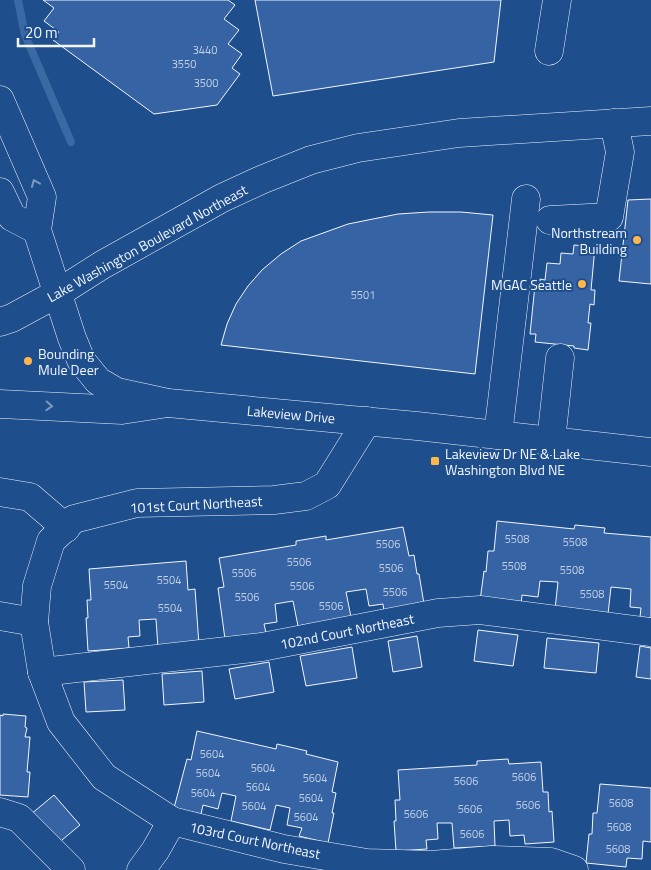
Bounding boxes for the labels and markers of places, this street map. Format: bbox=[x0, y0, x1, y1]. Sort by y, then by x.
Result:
place label: Northstream Building bbox=[551, 222, 627, 259]
marker: Northstream Building bbox=[631, 234, 643, 246]
place label: MGAC Seattle bbox=[491, 274, 572, 295]
marker: MGAC Seattle bbox=[576, 278, 588, 290]
place label: Bounding Mule Deer bbox=[38, 343, 99, 380]
marker: Bounding Mule Deer bbox=[22, 355, 34, 367]
place label: Lakeview Dr NE & Lake Washington Blvd NE bbox=[445, 443, 580, 480]
marker: Lakeview Dr NE & Lake Washington Blvd NE bbox=[429, 455, 441, 467]

